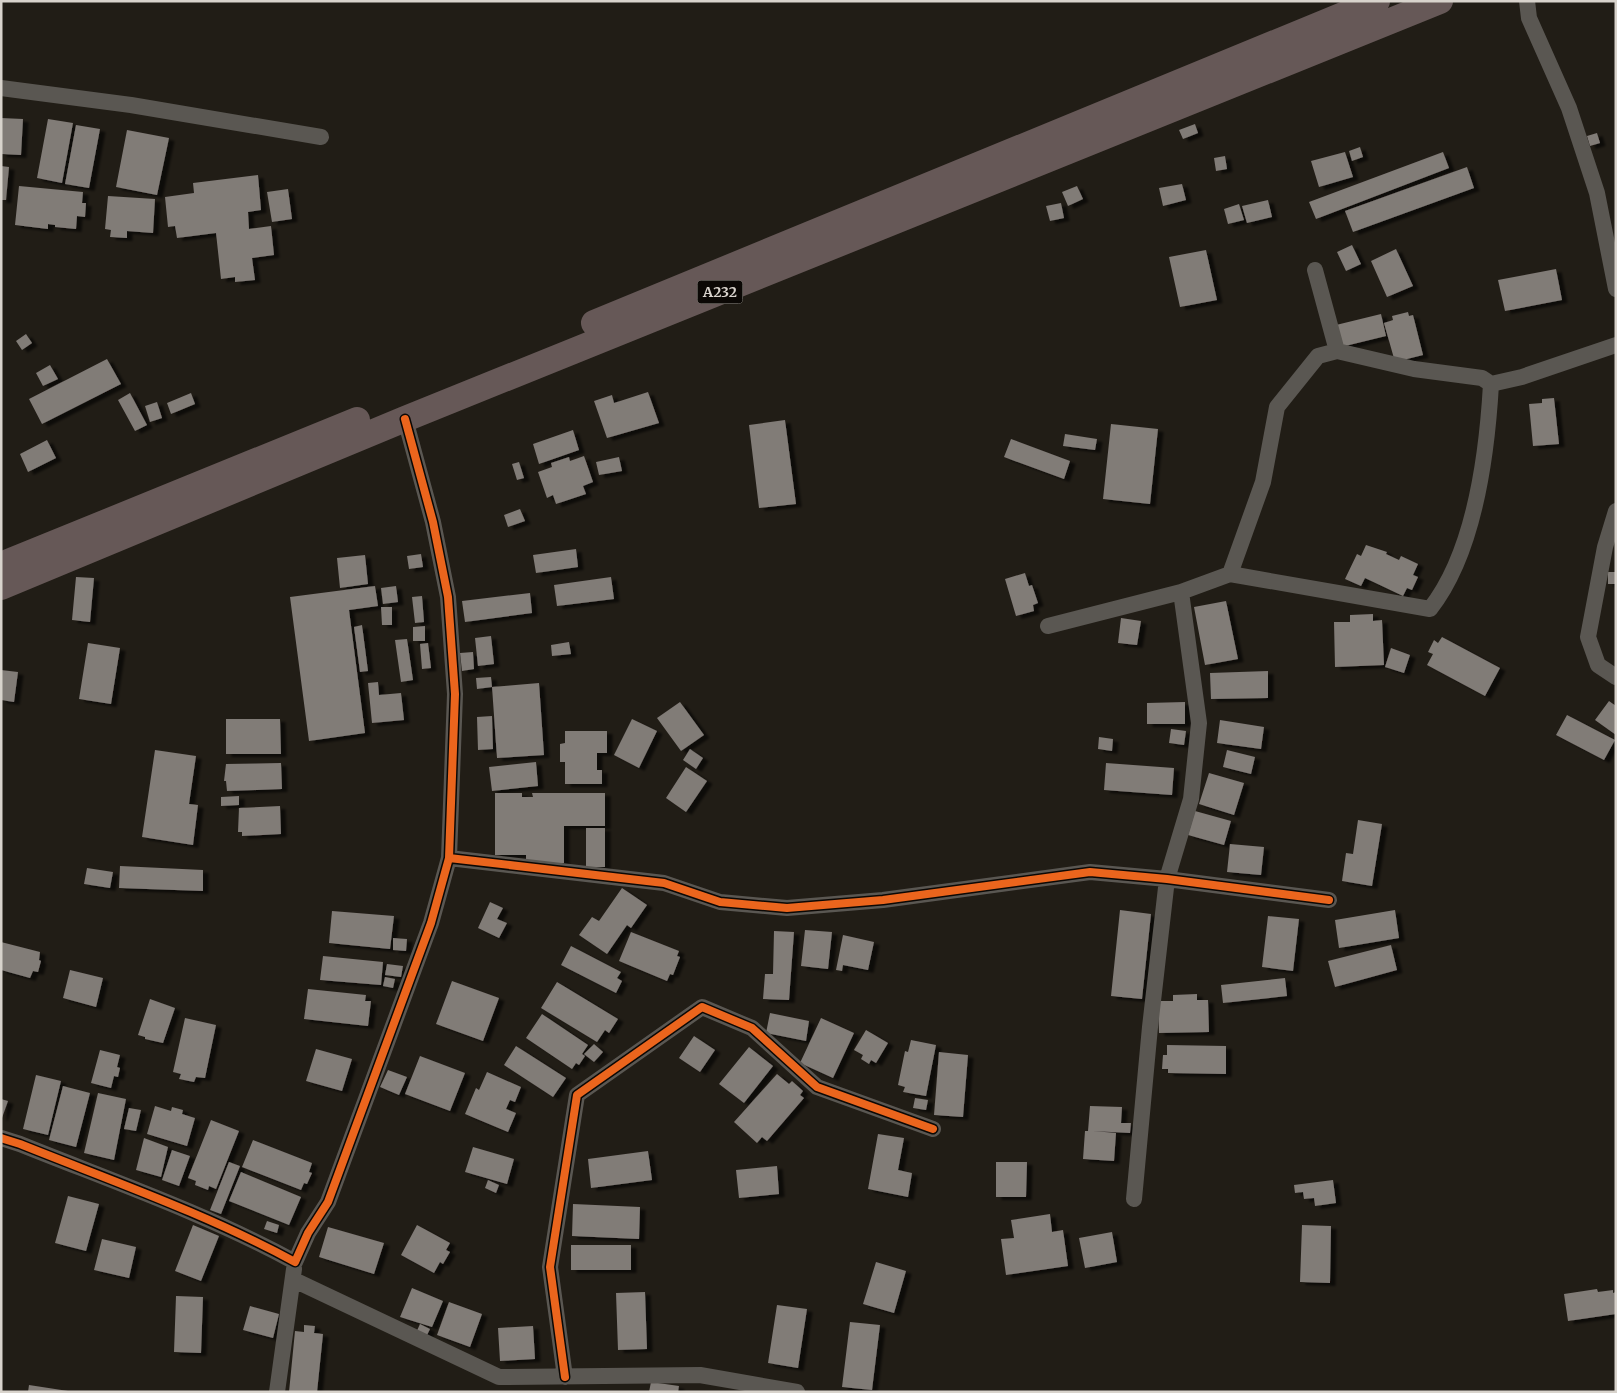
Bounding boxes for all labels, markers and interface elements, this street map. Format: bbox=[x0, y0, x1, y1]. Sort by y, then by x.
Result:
road number: A232 bbox=[698, 280, 742, 304]

